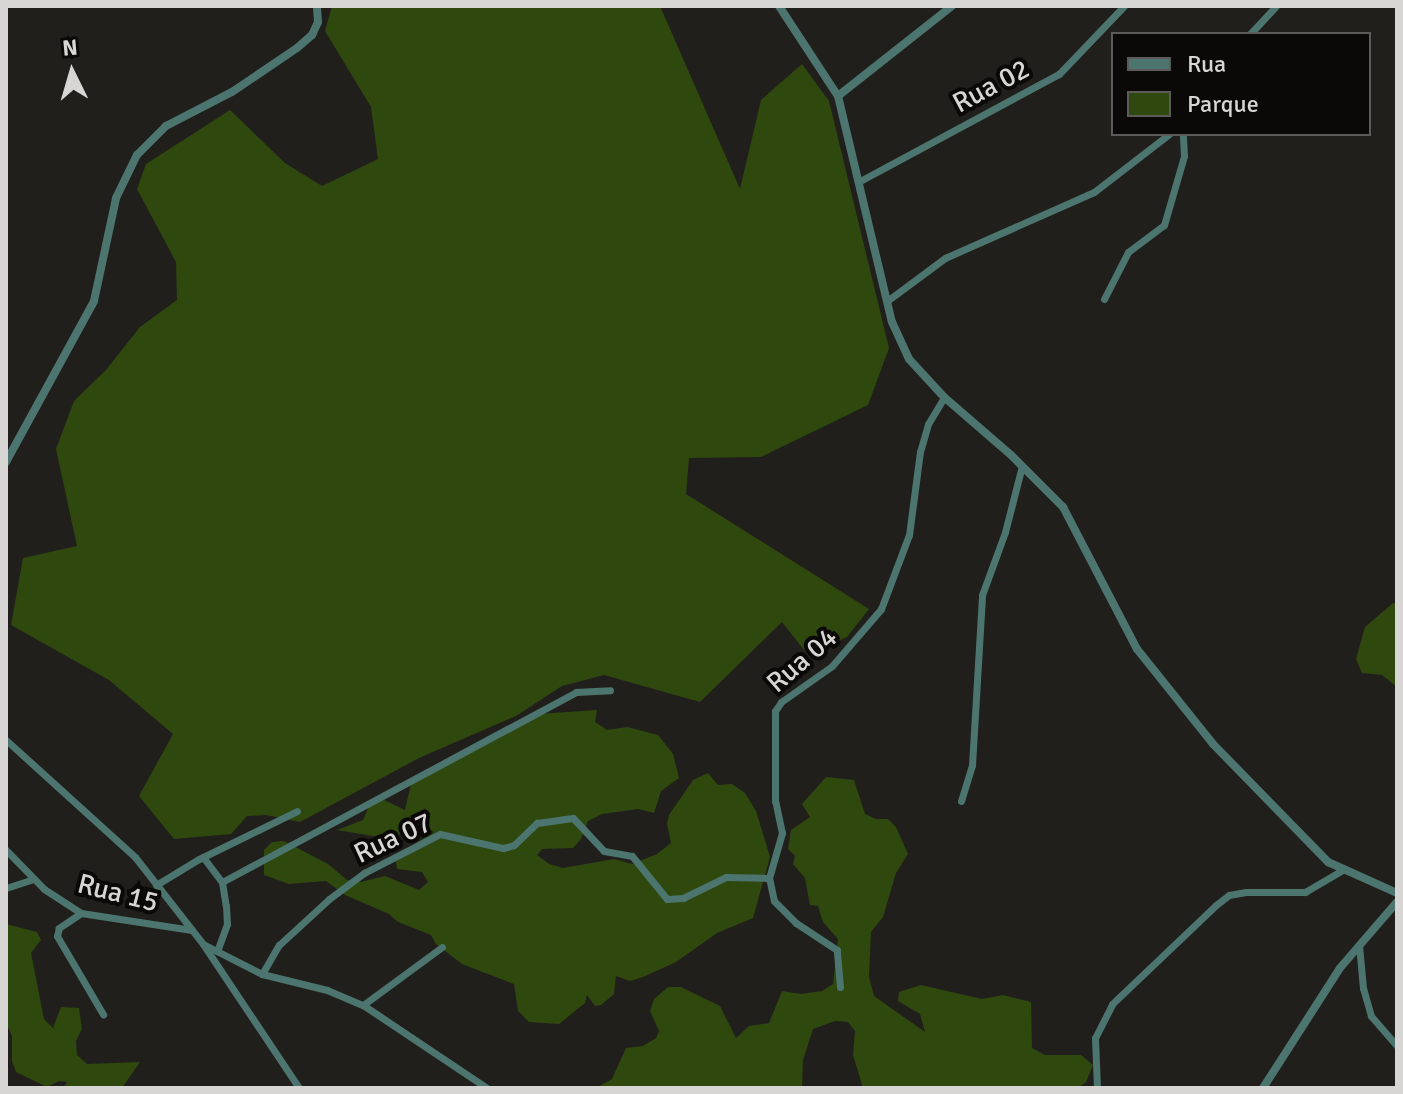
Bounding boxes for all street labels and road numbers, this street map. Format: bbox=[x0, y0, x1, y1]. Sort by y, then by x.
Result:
street label: Rua 02 bbox=[947, 52, 1035, 120]
street label: Rua 04 bbox=[760, 620, 844, 700]
street label: Rua 07 bbox=[349, 805, 437, 871]
street label: Rua 15 bbox=[74, 867, 162, 919]

